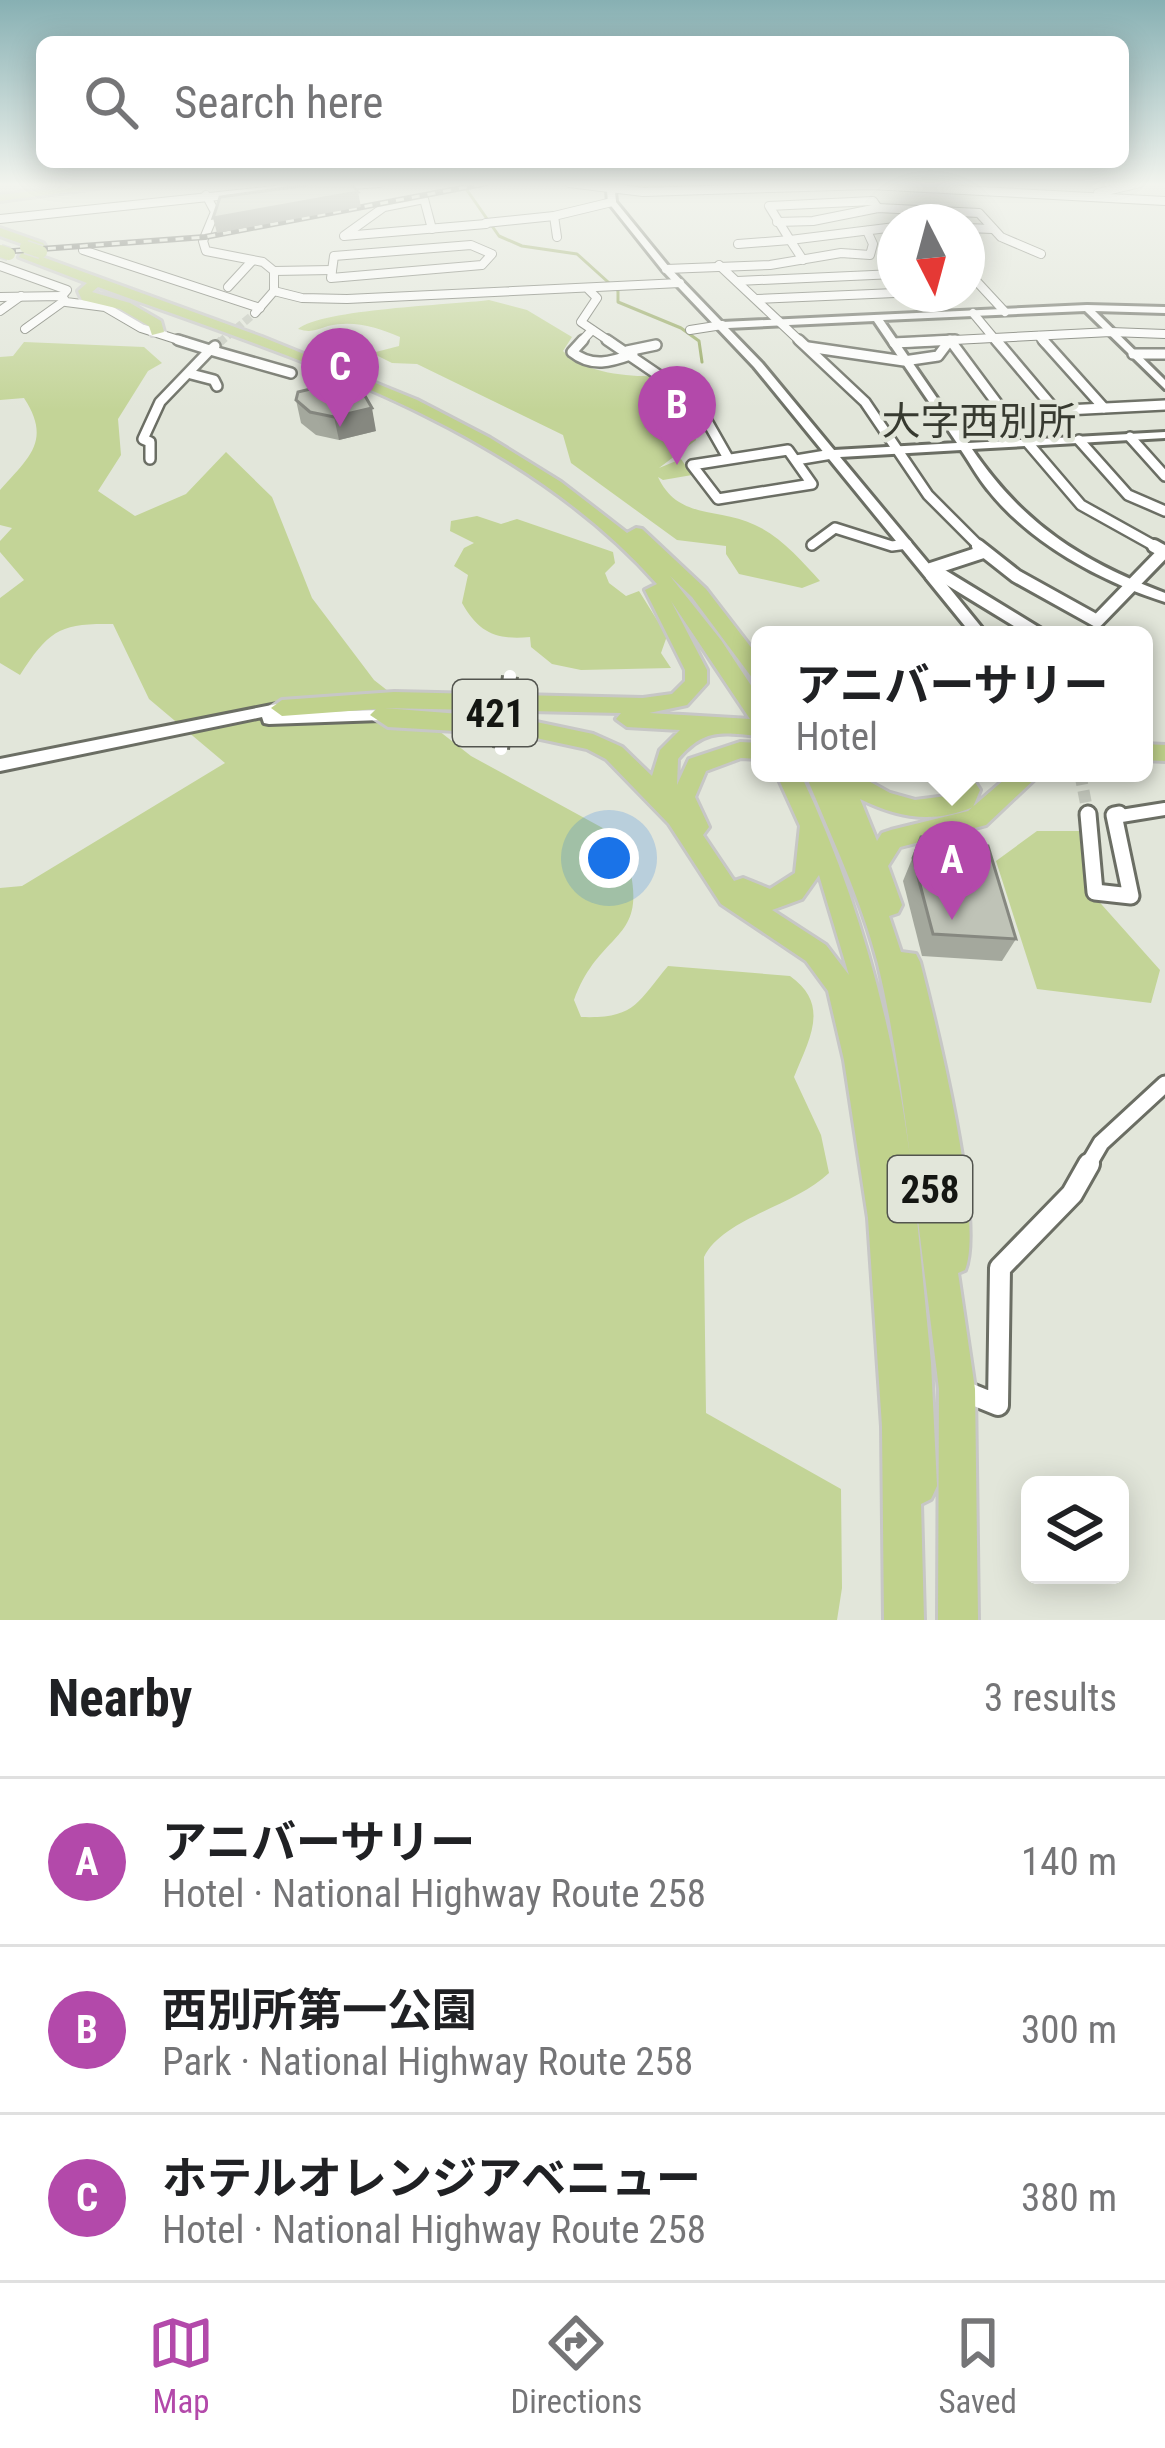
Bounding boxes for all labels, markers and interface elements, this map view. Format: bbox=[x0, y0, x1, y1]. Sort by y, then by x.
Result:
search box bbox=[36, 36, 1129, 168]
icon: search bbox=[78, 69, 144, 135]
text: Search here bbox=[174, 76, 383, 129]
north arrow bbox=[877, 204, 985, 312]
pin: C bbox=[301, 328, 379, 427]
pin: B bbox=[638, 366, 716, 465]
district label: 大字西別所 bbox=[881, 399, 1077, 445]
popup bbox=[751, 626, 1153, 782]
text: アニバーサリー bbox=[795, 659, 1109, 712]
road number: 421 bbox=[453, 680, 537, 746]
text: Hotel bbox=[795, 714, 878, 760]
pin: A bbox=[913, 821, 991, 920]
your location bbox=[579, 828, 639, 888]
road number: 258 bbox=[888, 1156, 972, 1222]
map controls bbox=[1021, 1476, 1129, 1584]
button: layers bbox=[1021, 1476, 1129, 1584]
text: Nearby bbox=[48, 1669, 192, 1728]
text: 3 results bbox=[984, 1675, 1117, 1721]
text: アニバーサリー bbox=[162, 1816, 475, 1869]
text: A bbox=[75, 1839, 99, 1885]
text: 140 m bbox=[1021, 1839, 1117, 1885]
text: Hotel · National Highway Route 258 bbox=[162, 1871, 706, 1917]
text: 西別所第一公園 bbox=[162, 1984, 477, 2037]
text: B bbox=[76, 2007, 98, 2053]
text: 300 m bbox=[1021, 2007, 1117, 2053]
text: Park · National Highway Route 258 bbox=[162, 2039, 693, 2085]
text: ホテルオレンジアベニュー bbox=[162, 2152, 701, 2205]
text: C bbox=[76, 2175, 98, 2221]
text: 380 m bbox=[1021, 2175, 1117, 2221]
text: Hotel · National Highway Route 258 bbox=[162, 2207, 706, 2253]
tab: Map bbox=[148, 2310, 214, 2421]
tab: Directions bbox=[510, 2310, 642, 2421]
tab: Saved bbox=[938, 2310, 1017, 2421]

